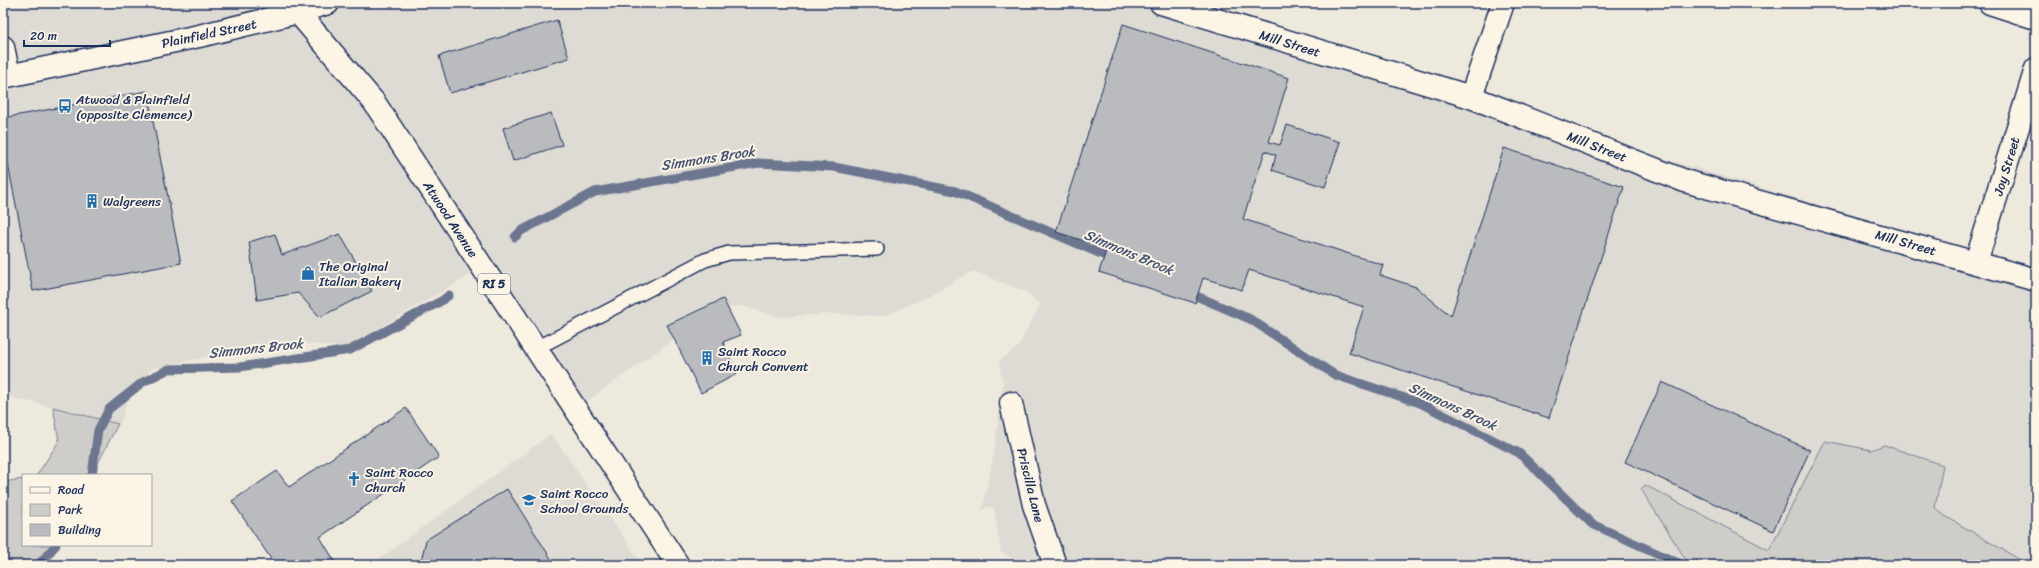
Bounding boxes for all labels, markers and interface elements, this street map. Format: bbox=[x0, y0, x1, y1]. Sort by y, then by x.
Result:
street label: Plainfield Street bbox=[159, 12, 259, 55]
scale bar bbox=[24, 22, 110, 48]
street label: Mill Street bbox=[1256, 23, 1324, 64]
text: 20 m bbox=[30, 25, 57, 47]
place label: Atwood & Plainfield (opposite Clemence) bbox=[75, 88, 193, 126]
bus stop icon: Atwood & Plainfield (opposite Clemence) bbox=[57, 98, 73, 114]
street label: Mill Street bbox=[1563, 124, 1631, 169]
street label: Joy Street bbox=[1986, 133, 2026, 199]
water label: Simmons Brook bbox=[659, 138, 758, 178]
street label: Atwood Avenue bbox=[416, 175, 484, 263]
place label: Walgreens bbox=[103, 190, 161, 213]
building icon: Walgreens bbox=[84, 193, 100, 209]
water label: Simmons Brook bbox=[1080, 222, 1179, 283]
street label: Mill Street bbox=[1873, 223, 1940, 262]
place label: The Original Italian Bakery bbox=[318, 255, 401, 293]
shop icon: The Original Italian Bakery bbox=[300, 265, 316, 281]
road number: RI 5 bbox=[478, 274, 510, 294]
water label: Simmons Brook bbox=[207, 331, 306, 366]
place label: Saint Rocco Church Convent bbox=[718, 340, 809, 378]
building icon: Saint Rocco Church Convent bbox=[699, 350, 715, 366]
water label: Simmons Brook bbox=[1404, 375, 1503, 439]
street label: Priscilla Lane bbox=[1010, 445, 1051, 525]
place label: Saint Rocco Church bbox=[365, 461, 434, 499]
church icon: Saint Rocco Church bbox=[346, 471, 362, 487]
legend bbox=[22, 474, 152, 546]
text: Road bbox=[58, 479, 85, 501]
place label: Saint Rocco School Grounds bbox=[540, 482, 629, 520]
school or university icon: Saint Rocco School Grounds bbox=[521, 492, 537, 508]
text: Park bbox=[58, 499, 83, 521]
text: Building bbox=[58, 519, 101, 541]

